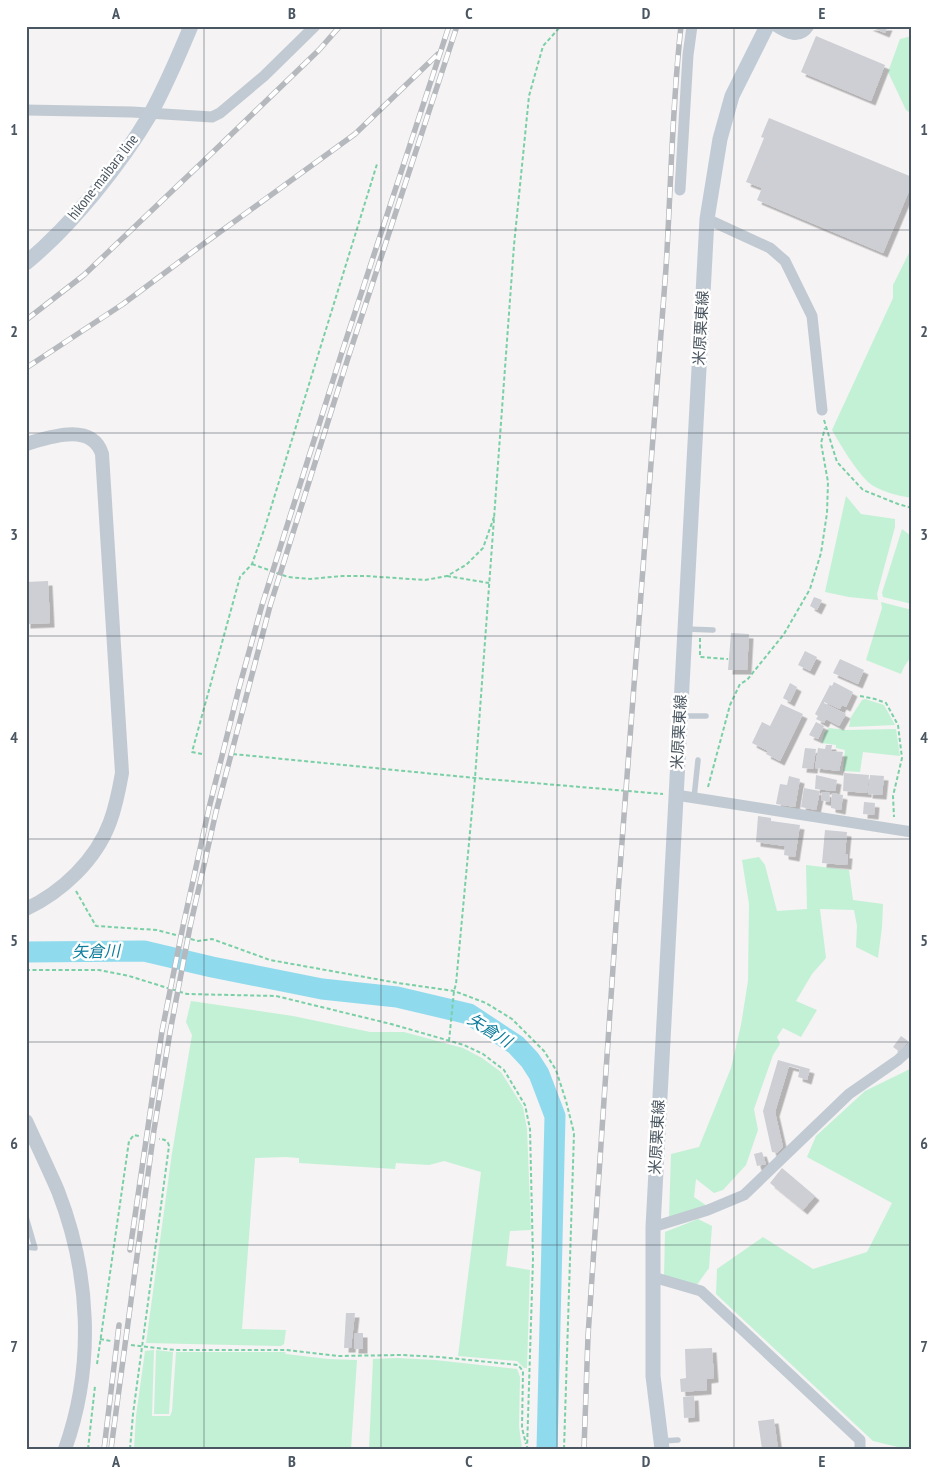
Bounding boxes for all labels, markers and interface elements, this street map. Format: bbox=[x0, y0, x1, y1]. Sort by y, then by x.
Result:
text: A bbox=[111, 3, 121, 23]
text: B bbox=[288, 3, 296, 23]
text: C bbox=[465, 3, 473, 23]
text: D bbox=[642, 3, 651, 23]
text: E bbox=[819, 3, 826, 23]
text: 1 bbox=[10, 119, 18, 139]
text: 1 bbox=[920, 119, 928, 139]
street label: hikone-maibara line bbox=[63, 130, 142, 223]
street label: 米原栗東線 bbox=[689, 290, 712, 366]
text: 2 bbox=[10, 321, 18, 341]
text: 2 bbox=[920, 321, 928, 341]
text: 3 bbox=[10, 524, 18, 544]
text: 3 bbox=[920, 524, 928, 544]
street label: 米原栗東線 bbox=[667, 694, 690, 770]
text: 4 bbox=[10, 727, 18, 747]
text: 4 bbox=[920, 727, 928, 747]
text: 5 bbox=[10, 930, 18, 950]
text: 5 bbox=[920, 930, 928, 950]
water label: 矢倉川 bbox=[72, 941, 122, 961]
water label: 矢倉川 bbox=[464, 1009, 517, 1052]
street label: 米原栗東線 bbox=[645, 1099, 668, 1175]
text: 6 bbox=[10, 1133, 18, 1153]
text: 6 bbox=[920, 1133, 928, 1153]
text: 7 bbox=[10, 1336, 18, 1356]
text: 7 bbox=[920, 1336, 928, 1356]
text: A bbox=[111, 1451, 121, 1471]
text: B bbox=[288, 1451, 296, 1471]
text: C bbox=[465, 1451, 473, 1471]
text: D bbox=[642, 1451, 651, 1471]
text: E bbox=[819, 1451, 826, 1471]

